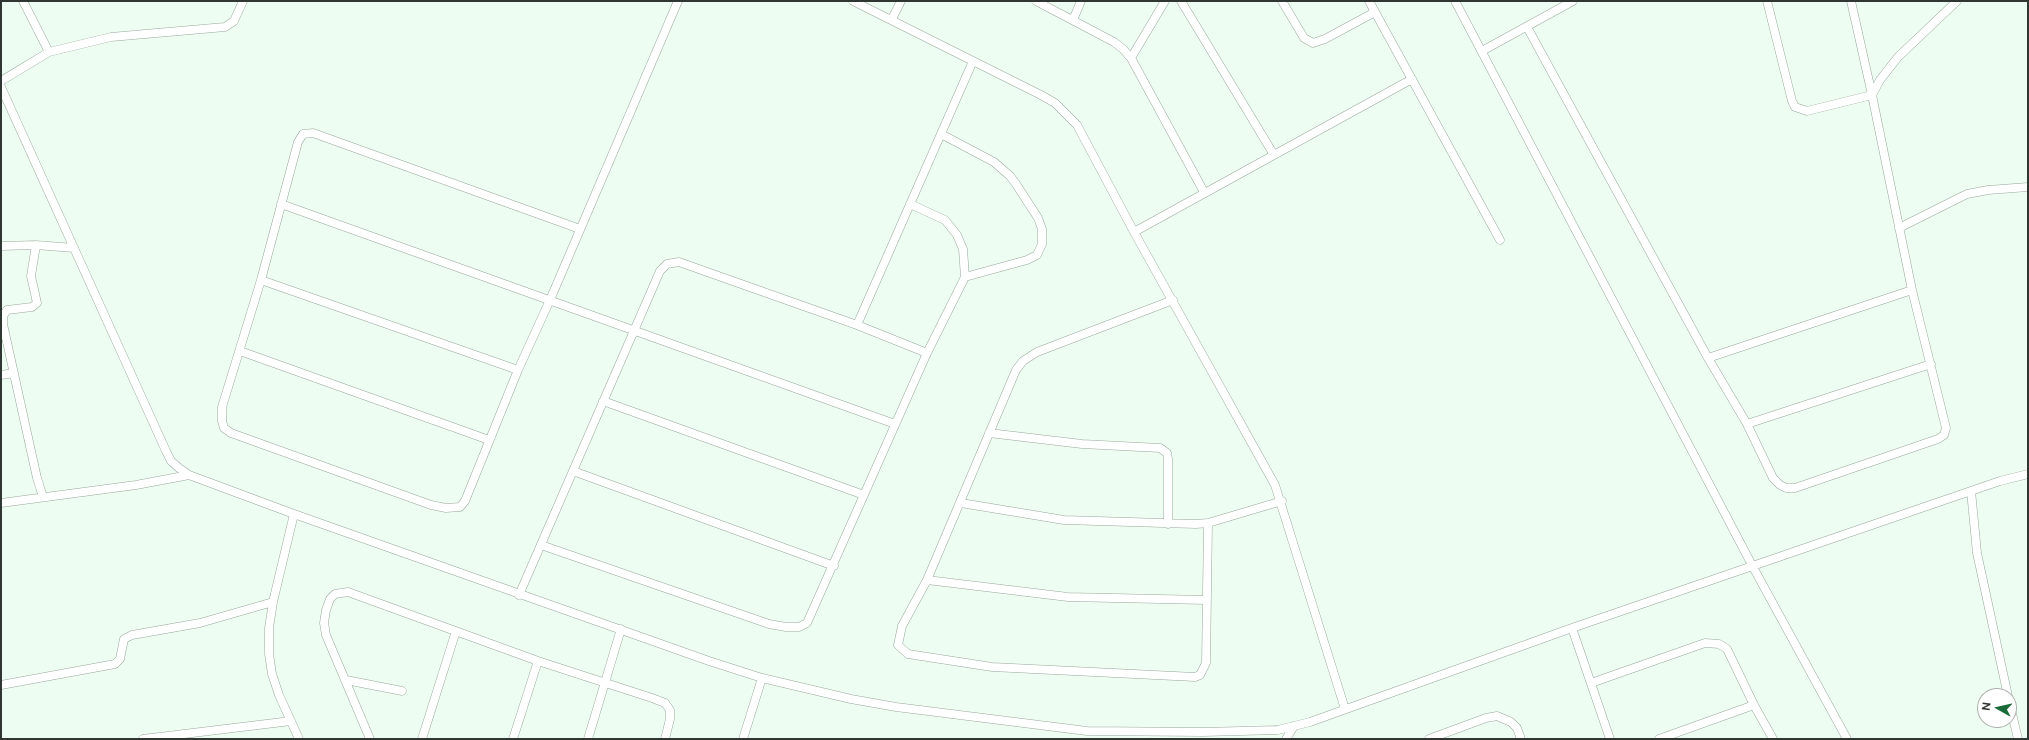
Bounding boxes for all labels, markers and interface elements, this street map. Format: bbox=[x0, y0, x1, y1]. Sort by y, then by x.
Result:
north arrow bbox=[1977, 688, 2017, 728]
text: N bbox=[1980, 701, 1993, 712]

